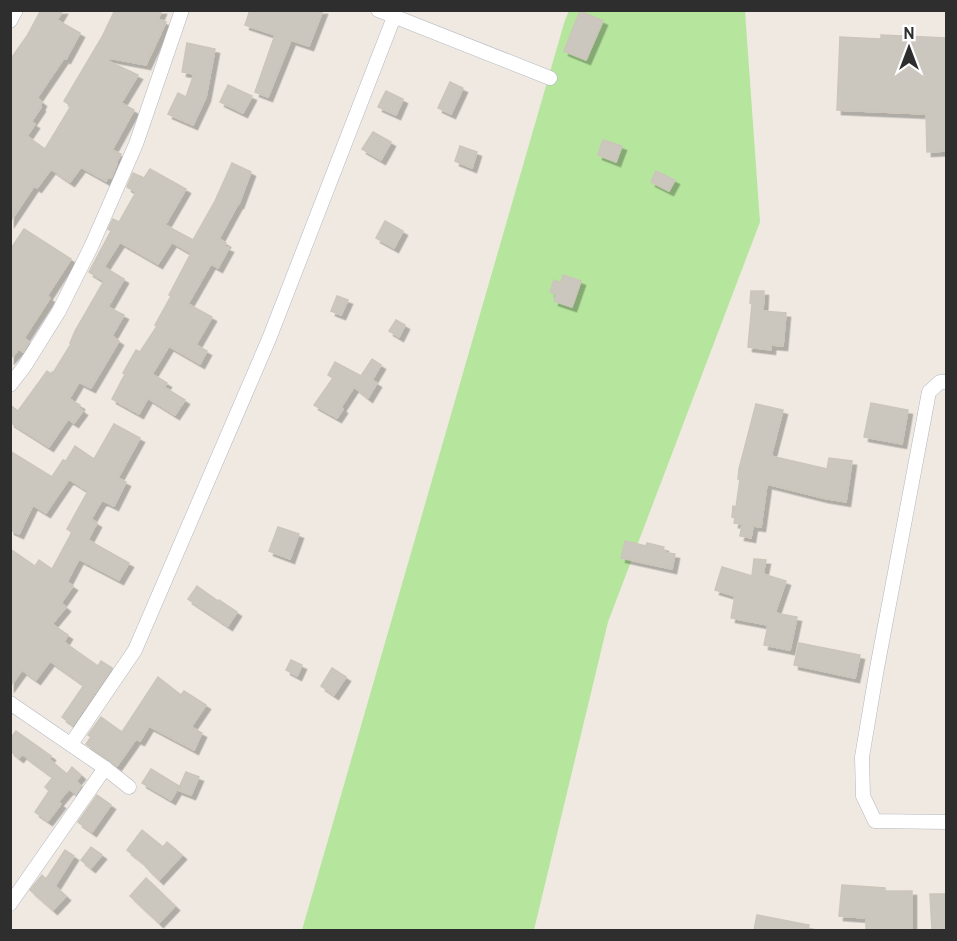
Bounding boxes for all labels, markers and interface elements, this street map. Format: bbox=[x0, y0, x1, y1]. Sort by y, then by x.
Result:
north arrow bbox=[879, 18, 939, 78]
text: N bbox=[903, 25, 915, 45]

